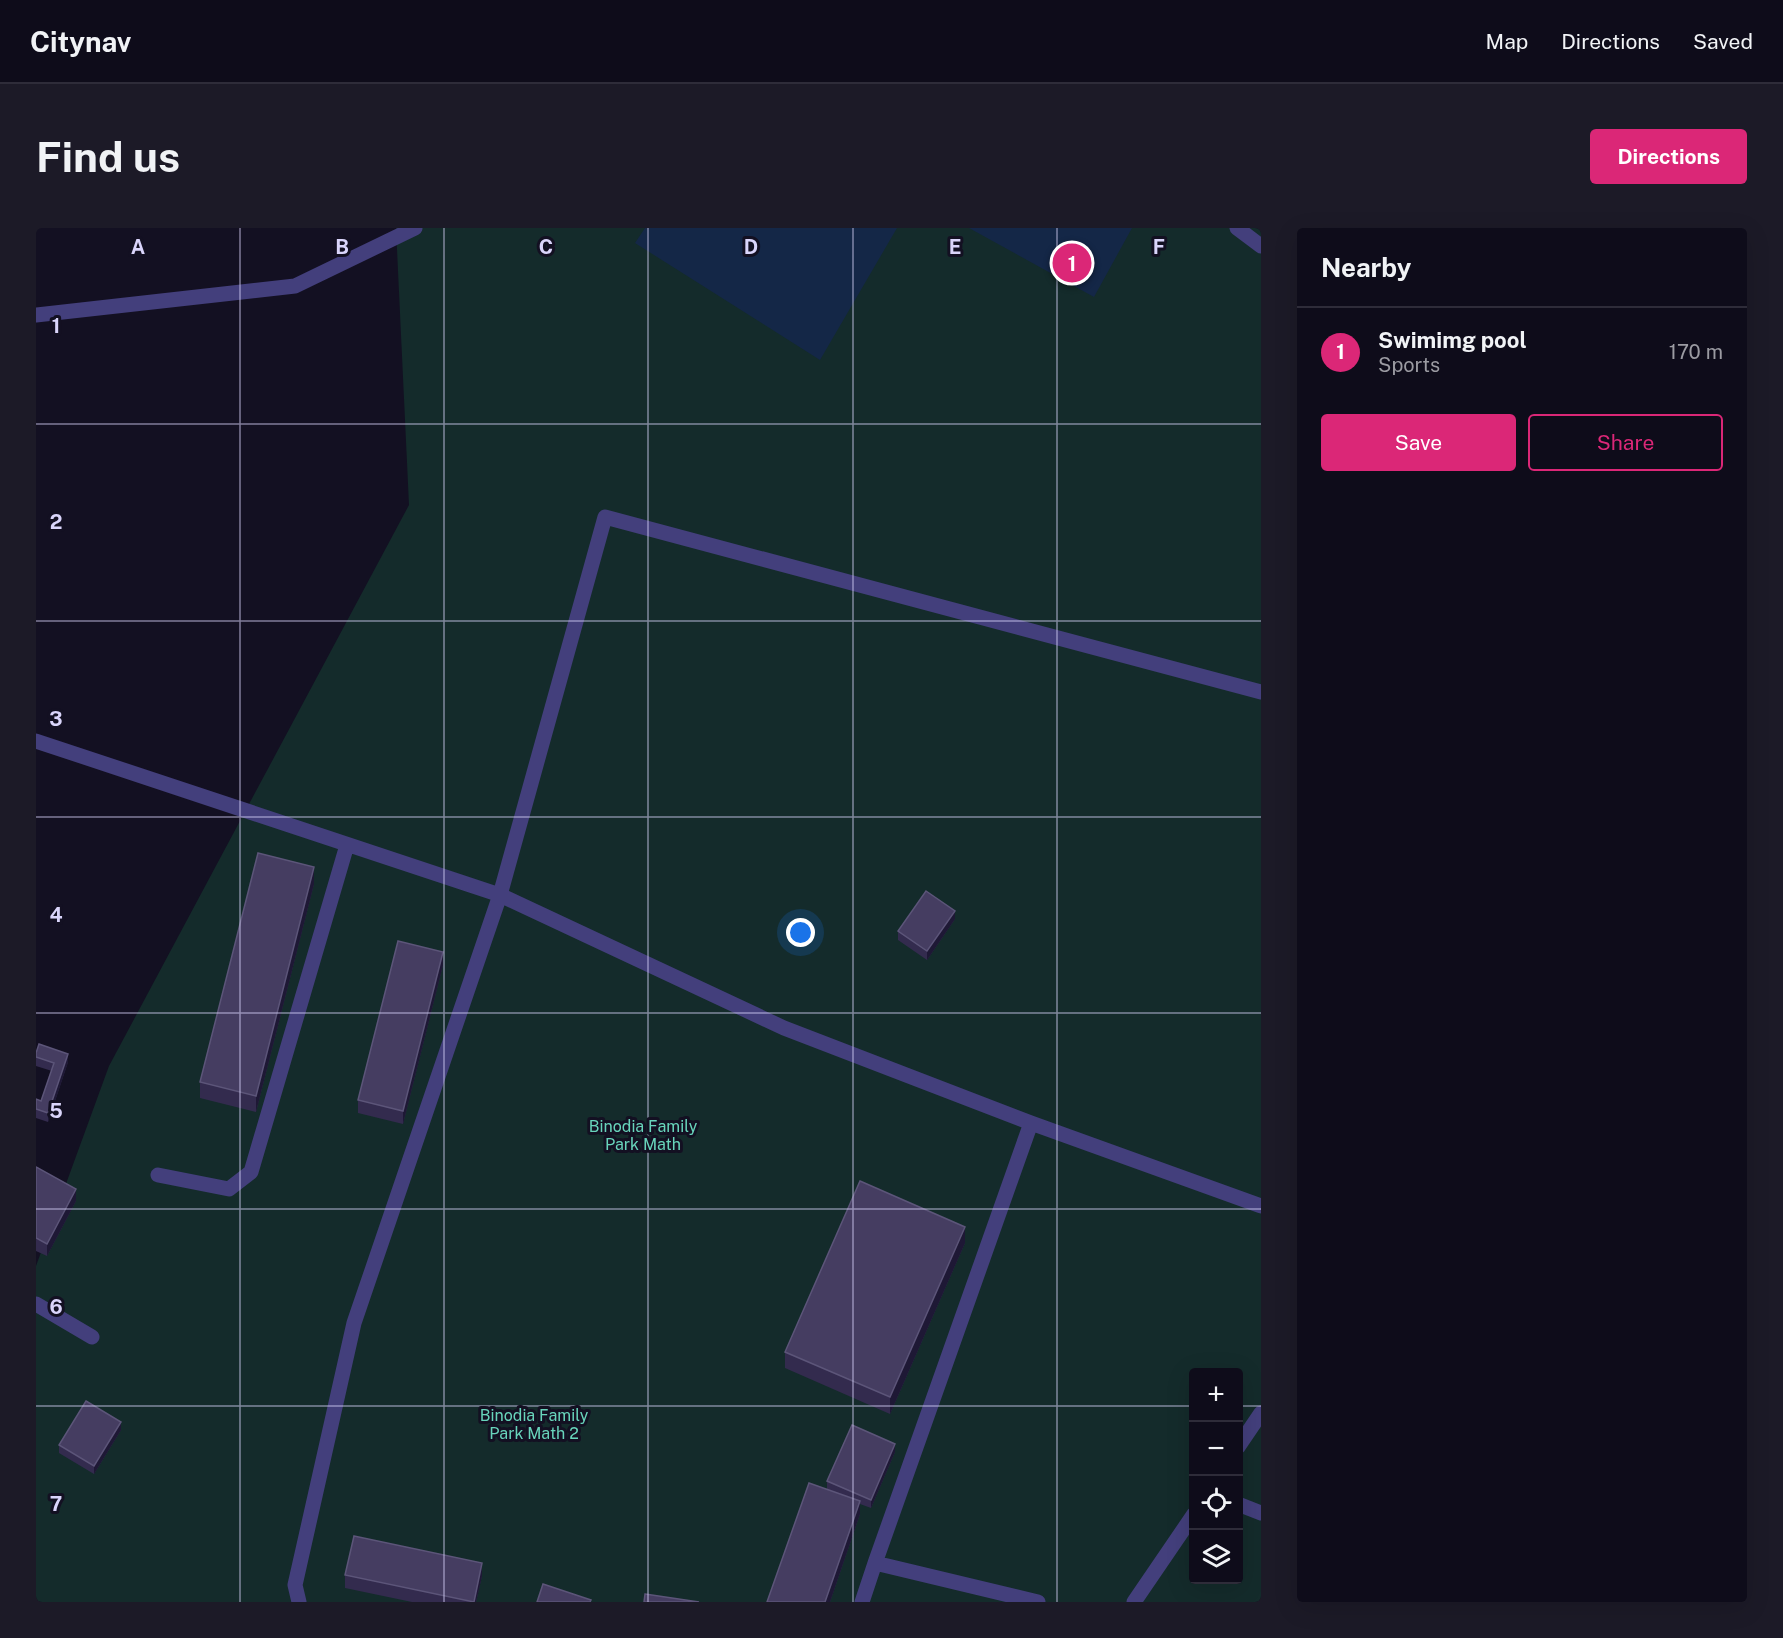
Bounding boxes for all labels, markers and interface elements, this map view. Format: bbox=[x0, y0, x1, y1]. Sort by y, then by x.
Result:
text: Citynav bbox=[30, 25, 131, 58]
text: Map bbox=[1486, 29, 1528, 54]
text: Directions bbox=[1561, 29, 1660, 54]
text: Saved bbox=[1693, 29, 1753, 54]
button: Directions bbox=[1590, 129, 1747, 184]
text: Find us bbox=[36, 132, 180, 181]
text: A bbox=[131, 235, 145, 259]
text: B bbox=[335, 235, 349, 259]
text: C bbox=[539, 235, 553, 259]
text: D bbox=[744, 235, 758, 259]
text: E bbox=[949, 235, 961, 259]
text: F bbox=[1153, 235, 1165, 259]
pin: 1 bbox=[1052, 240, 1092, 285]
text: Nearby bbox=[1321, 252, 1411, 283]
text: 1 bbox=[52, 314, 60, 338]
text: Swimimg pool bbox=[1378, 327, 1527, 353]
text: 1 bbox=[1336, 340, 1345, 364]
text: 170 m bbox=[1669, 340, 1723, 364]
text: Sports bbox=[1378, 353, 1440, 377]
button: Save bbox=[1321, 414, 1516, 471]
button: Share bbox=[1528, 414, 1723, 471]
text: 2 bbox=[50, 510, 62, 534]
text: 3 bbox=[49, 707, 63, 731]
text: 4 bbox=[49, 903, 63, 927]
your location bbox=[786, 918, 815, 947]
text: 5 bbox=[49, 1099, 63, 1123]
park label: Binodia Family Park Math bbox=[589, 1117, 698, 1154]
text: 6 bbox=[49, 1295, 63, 1319]
map controls bbox=[1189, 1368, 1243, 1584]
button: + bbox=[1189, 1368, 1243, 1422]
park label: Binodia Family Park Math 2 bbox=[480, 1406, 589, 1443]
button: − bbox=[1189, 1422, 1243, 1476]
button: locate bbox=[1189, 1476, 1243, 1530]
text: 7 bbox=[50, 1492, 62, 1516]
button: layers bbox=[1189, 1530, 1243, 1584]

